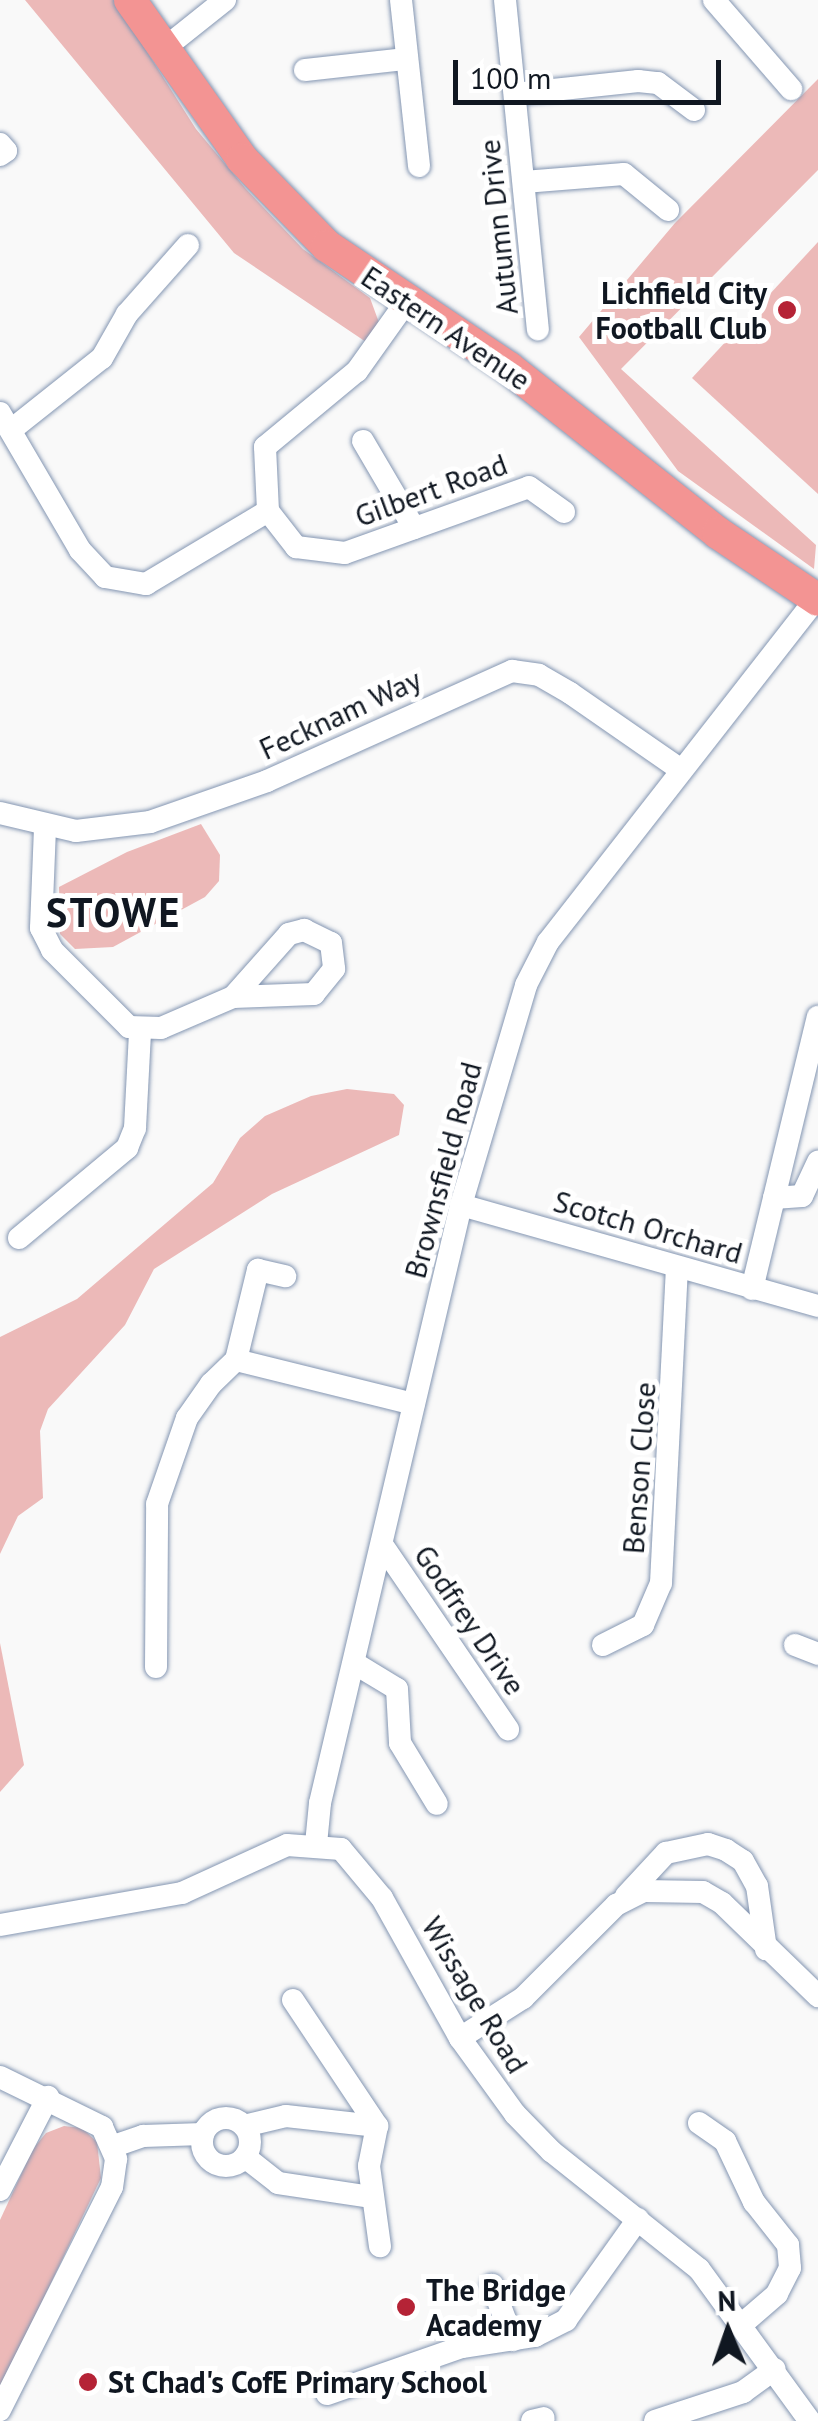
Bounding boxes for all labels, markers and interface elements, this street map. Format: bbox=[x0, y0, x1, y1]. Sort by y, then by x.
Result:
scale bar bbox=[458, 40, 726, 102]
text: 100 m bbox=[470, 58, 551, 97]
street label: Autumn Drive bbox=[471, 138, 525, 316]
street label: Eastern Avenue bbox=[354, 258, 538, 398]
place label: Lichfield City Football Club bbox=[595, 275, 767, 346]
marker: Lichfield City Football Club bbox=[776, 299, 798, 321]
street label: Gilbert Road bbox=[350, 446, 512, 534]
street label: Fecknam Way bbox=[253, 661, 427, 767]
district label: STOWE bbox=[46, 888, 182, 936]
street label: Brownsfield Road bbox=[397, 1058, 489, 1282]
street label: Scotch Orchard bbox=[550, 1183, 746, 1271]
street label: Benson Close bbox=[615, 1381, 663, 1555]
street label: Godfrey Drive bbox=[406, 1538, 534, 1702]
street label: Wissage Road bbox=[414, 1910, 536, 2080]
place label: The Bridge Academy bbox=[426, 2272, 566, 2342]
north arrow bbox=[678, 2281, 778, 2381]
text: N bbox=[717, 2282, 737, 2319]
marker: The Bridge Academy bbox=[395, 2296, 417, 2318]
place label: St Chad's CofE Primary School bbox=[108, 2364, 489, 2400]
marker: St Chad's CofE Primary School bbox=[77, 2371, 99, 2393]

